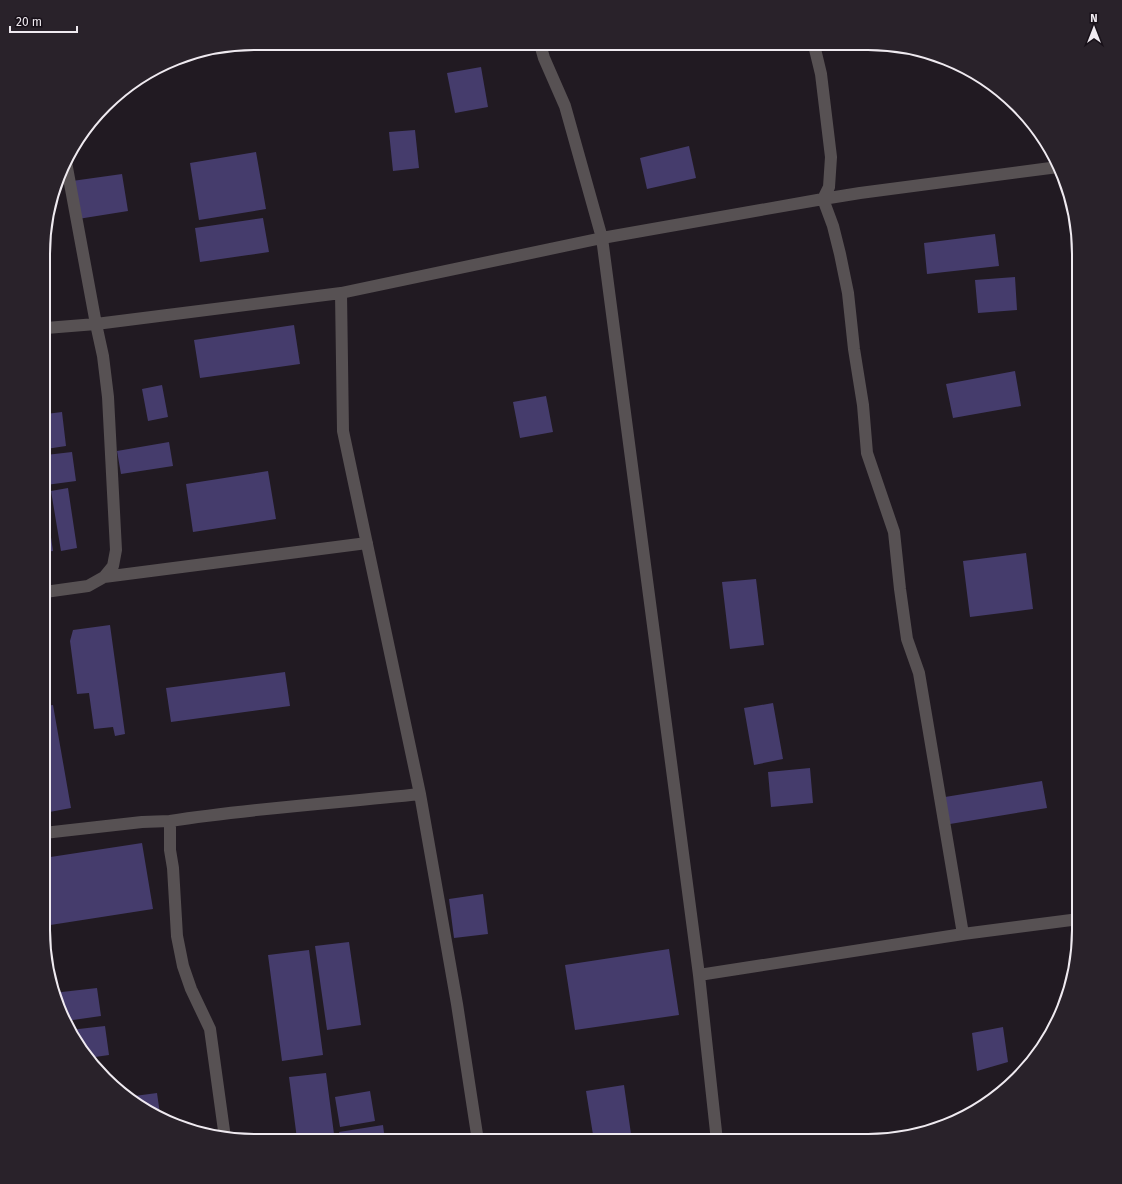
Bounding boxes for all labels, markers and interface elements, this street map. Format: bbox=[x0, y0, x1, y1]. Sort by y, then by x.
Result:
scale bar bbox=[10, 8, 77, 34]
north arrow bbox=[1074, 8, 1114, 48]
text: N bbox=[1090, 12, 1098, 25]
text: 20 m bbox=[16, 15, 42, 29]

